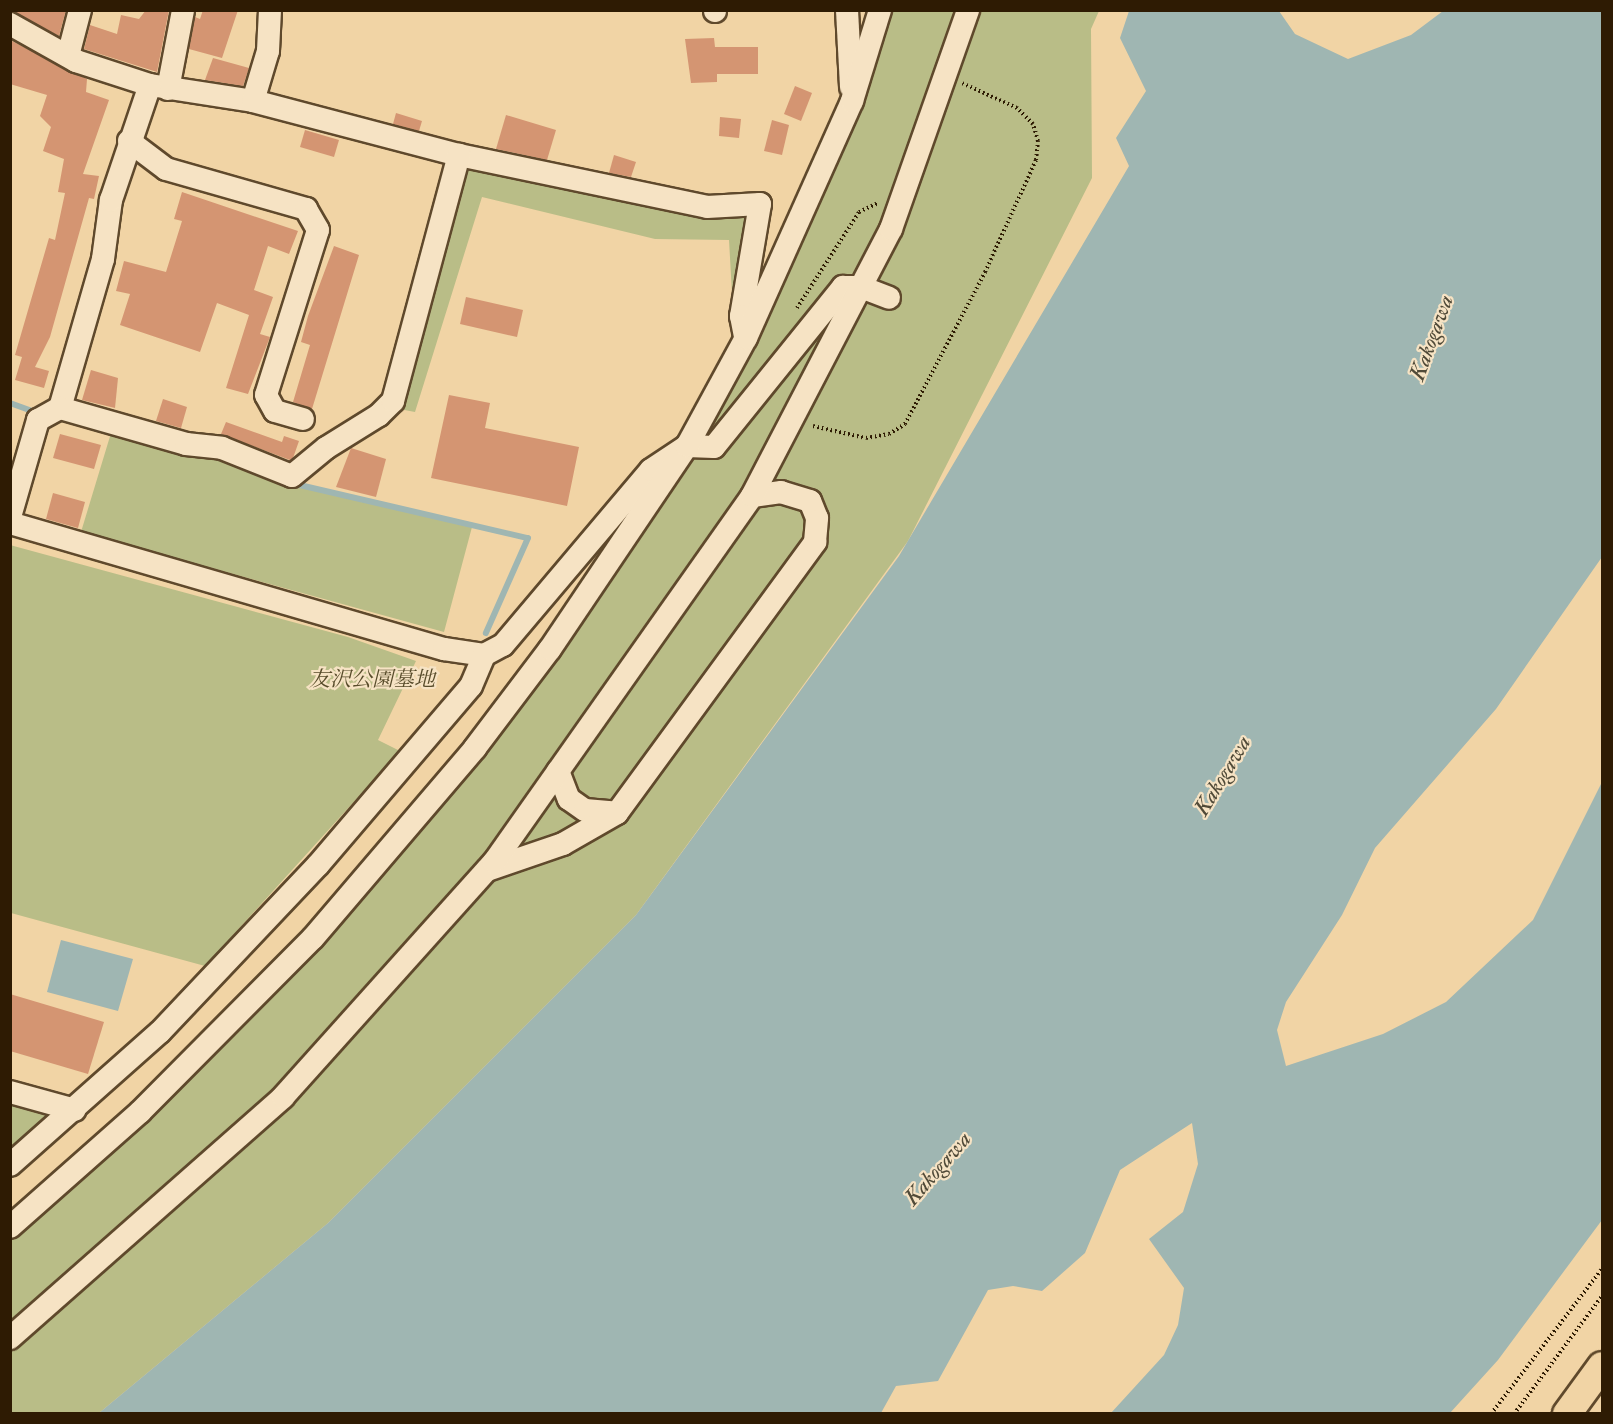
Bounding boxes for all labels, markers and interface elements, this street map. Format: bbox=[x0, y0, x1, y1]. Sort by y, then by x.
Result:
water label: Kakogawa bbox=[1404, 292, 1460, 384]
park label: 友沢公園墓地 bbox=[309, 667, 435, 693]
water label: Kakogawa bbox=[1189, 731, 1257, 821]
water label: Kakogawa bbox=[899, 1127, 977, 1211]

